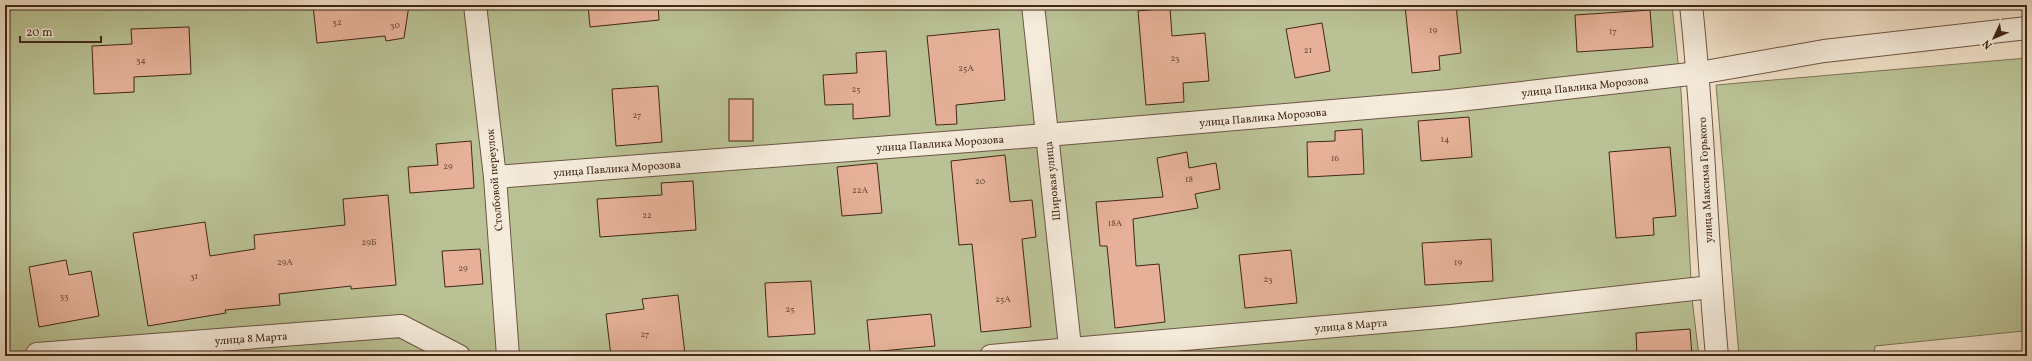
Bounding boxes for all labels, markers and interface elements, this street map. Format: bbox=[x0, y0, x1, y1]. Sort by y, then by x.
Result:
house number: 32 bbox=[332, 16, 342, 29]
scale bar bbox=[20, 18, 101, 44]
north arrow bbox=[1974, 18, 2014, 58]
house number: 30 bbox=[390, 19, 401, 32]
house number: 19 bbox=[1429, 24, 1437, 37]
text: 20 m bbox=[26, 25, 53, 41]
house number: 17 bbox=[1609, 25, 1617, 38]
text: N bbox=[1980, 36, 1996, 52]
house number: 21 bbox=[1304, 44, 1312, 57]
house number: 23 bbox=[1170, 52, 1180, 65]
house number: 34 bbox=[136, 54, 146, 67]
house number: 25А bbox=[958, 62, 974, 75]
street label: улица Павлика Морозова bbox=[1521, 73, 1650, 102]
house number: 25 bbox=[851, 83, 861, 96]
street label: улица Павлика Морозова bbox=[1199, 105, 1328, 132]
house number: 27 bbox=[633, 109, 641, 122]
street label: улица Максима Горького bbox=[1696, 116, 1717, 243]
street label: Столбовой переулок bbox=[484, 128, 507, 232]
street label: улица Павлика Морозова bbox=[876, 133, 1005, 156]
house number: 14 bbox=[1441, 133, 1449, 146]
street label: Широкая улица bbox=[1042, 140, 1065, 221]
house number: 16 bbox=[1331, 152, 1339, 165]
street label: улица Павлика Морозова bbox=[553, 158, 682, 181]
house number: 29 bbox=[443, 160, 453, 173]
house number: 18 bbox=[1185, 173, 1193, 186]
house number: 20 bbox=[975, 175, 986, 188]
house number: 22А bbox=[852, 184, 869, 197]
house number: 22 bbox=[642, 209, 652, 222]
house number: 18А bbox=[1108, 217, 1123, 230]
house number: 29Б bbox=[362, 236, 377, 249]
house number: 29А bbox=[277, 256, 294, 269]
house number: 19 bbox=[1454, 256, 1462, 269]
house number: 29 bbox=[458, 262, 468, 275]
house number: 31 bbox=[190, 270, 198, 283]
house number: 23 bbox=[1263, 273, 1273, 286]
house number: 33 bbox=[59, 290, 69, 303]
house number: 25А bbox=[995, 293, 1011, 306]
house number: 25 bbox=[785, 303, 795, 316]
street label: улица 8 Марта bbox=[1314, 316, 1389, 337]
house number: 27 bbox=[641, 328, 649, 341]
street label: улица 8 Марта bbox=[214, 329, 289, 350]

